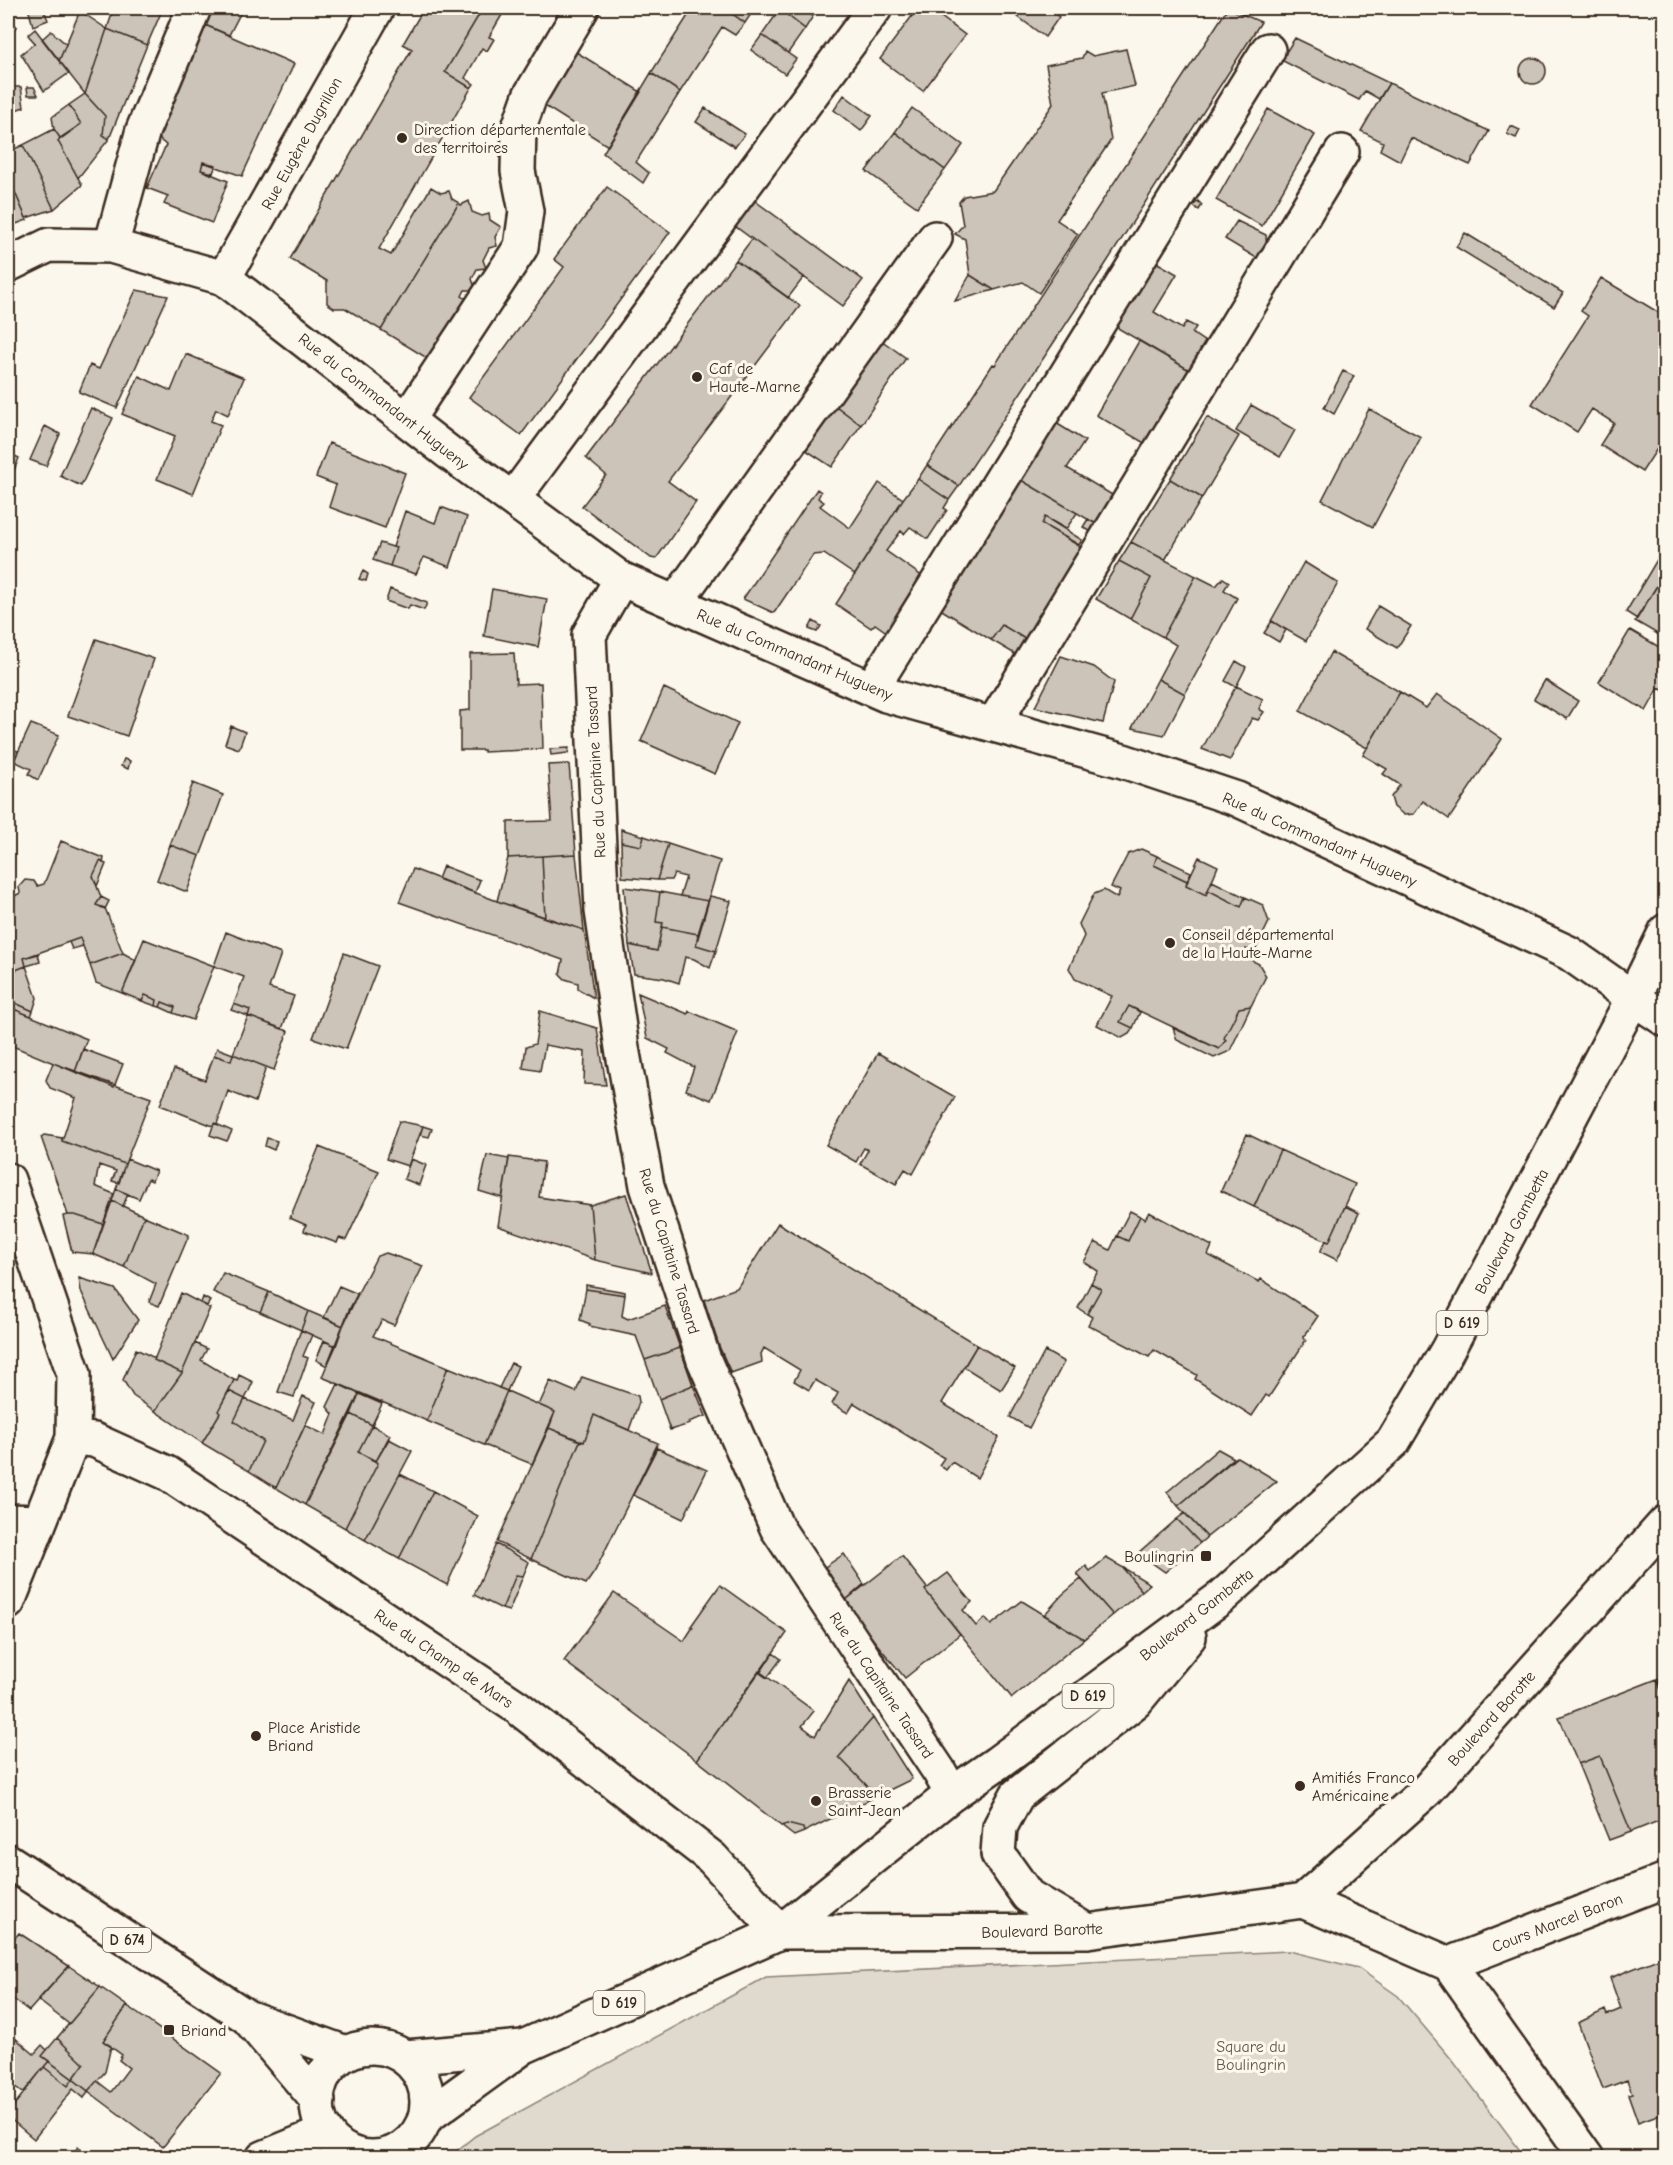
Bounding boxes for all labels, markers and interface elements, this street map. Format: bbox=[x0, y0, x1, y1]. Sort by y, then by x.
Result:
street label: Rue Eugène Dugrillon bbox=[258, 74, 346, 213]
place label: Direction départementale des territoires bbox=[414, 121, 586, 157]
marker: Direction départementale des territoires bbox=[395, 131, 409, 145]
street label: Rue du Commandant Hugueny bbox=[295, 330, 473, 474]
place label: Caf de Haute-Marne bbox=[709, 360, 800, 396]
marker: Caf de Haute-Marne bbox=[690, 370, 704, 384]
street label: Rue du Commandant Hugueny bbox=[694, 605, 896, 705]
street label: Rue du Capitaine Tassard bbox=[582, 685, 609, 859]
street label: Rue du Commandant Hugueny bbox=[1220, 789, 1420, 891]
place label: Conseil départemental de la Haute-Marne bbox=[1182, 926, 1334, 962]
marker: Conseil départemental de la Haute-Marne bbox=[1163, 936, 1177, 950]
street label: Rue du Capitaine Tassard bbox=[635, 1166, 703, 1336]
street label: Boulevard Gambetta bbox=[1471, 1166, 1552, 1297]
road number: D 619 bbox=[1436, 1311, 1488, 1335]
place label: Boulingrin bbox=[1124, 1548, 1194, 1566]
marker: Boulingrin bbox=[1199, 1549, 1213, 1563]
street label: Boulevard Gambetta bbox=[1136, 1565, 1257, 1665]
street label: Rue du Champ de Mars bbox=[371, 1606, 516, 1712]
street label: Rue du Capitaine Tassard bbox=[825, 1609, 937, 1762]
street label: Boulevard Barotte bbox=[1444, 1667, 1539, 1770]
road number: D 619 bbox=[1062, 1684, 1114, 1708]
place label: Place Aristide Briand bbox=[268, 1719, 360, 1755]
marker: Place Aristide Briand bbox=[249, 1729, 263, 1743]
place label: Amitiés Franco Américaine bbox=[1312, 1769, 1415, 1805]
marker: Amitiés Franco Américaine bbox=[1293, 1779, 1307, 1793]
place label: Brasserie Saint-Jean bbox=[828, 1784, 901, 1820]
marker: Brasserie Saint-Jean bbox=[809, 1794, 823, 1808]
street label: Cours Marcel Baron bbox=[1489, 1890, 1625, 1956]
street label: Boulevard Barotte bbox=[981, 1920, 1103, 1942]
road number: D 674 bbox=[103, 1928, 151, 1952]
road number: D 619 bbox=[594, 1991, 644, 2015]
place label: Briand bbox=[181, 2022, 227, 2040]
marker: Briand bbox=[162, 2023, 176, 2037]
park label: Square du Boulingrin bbox=[1216, 2038, 1286, 2074]

